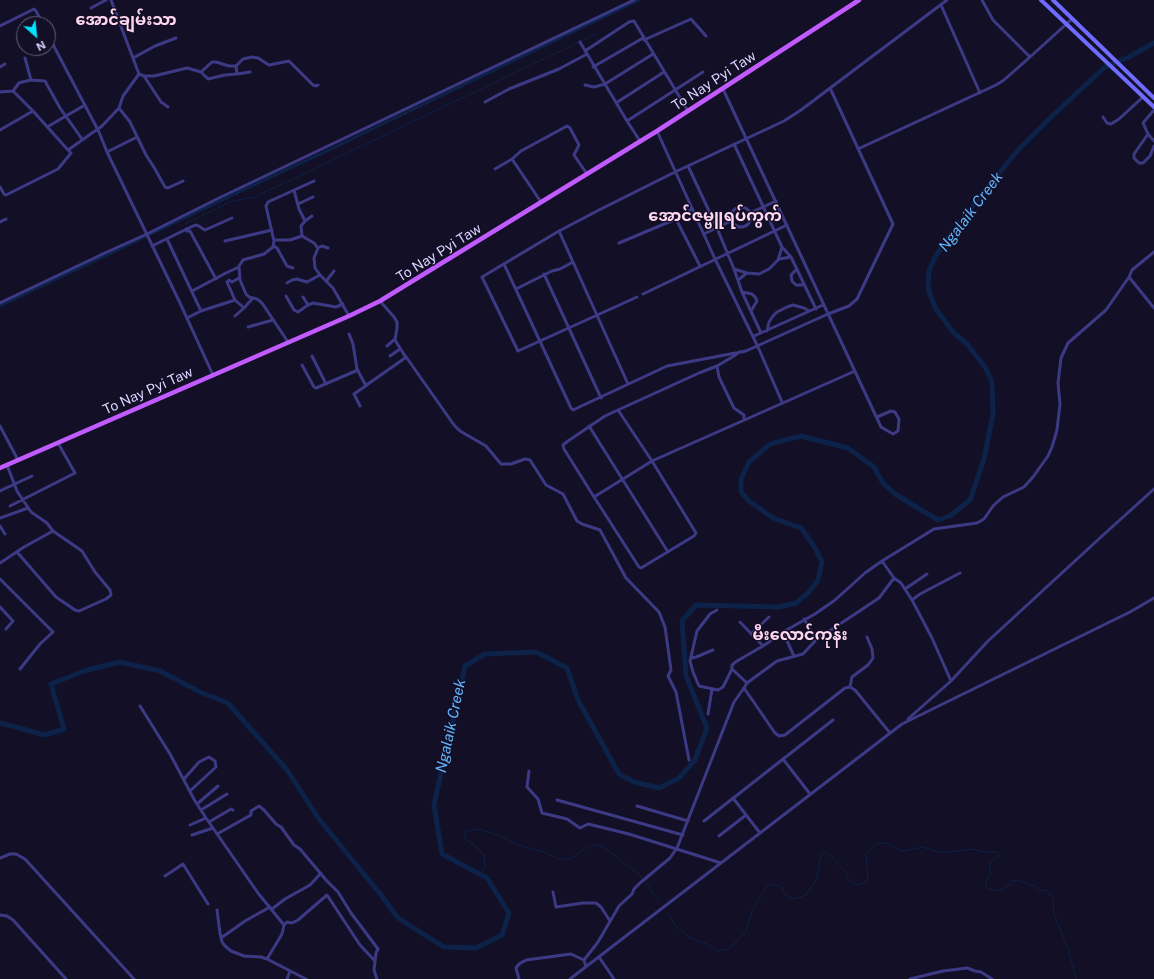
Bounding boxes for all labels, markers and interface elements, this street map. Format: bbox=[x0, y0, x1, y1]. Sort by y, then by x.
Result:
district label: အောင်ချမ်းသာ bbox=[75, 10, 177, 30]
north arrow bbox=[16, 16, 56, 56]
text: N bbox=[34, 38, 48, 53]
street label: To Nay Pyi Taw bbox=[669, 48, 759, 114]
water label: Ngalaik Creek bbox=[935, 168, 1007, 256]
district label: အောင်ဇမ္ဗူရပ်ကွက် bbox=[648, 206, 782, 226]
street label: To Nay Pyi Taw bbox=[393, 220, 485, 286]
street label: To Nay Pyi Taw bbox=[100, 364, 196, 418]
district label: မီးလောင်ကုန်း bbox=[752, 625, 848, 645]
water label: Ngalaik Creek bbox=[432, 677, 470, 775]

